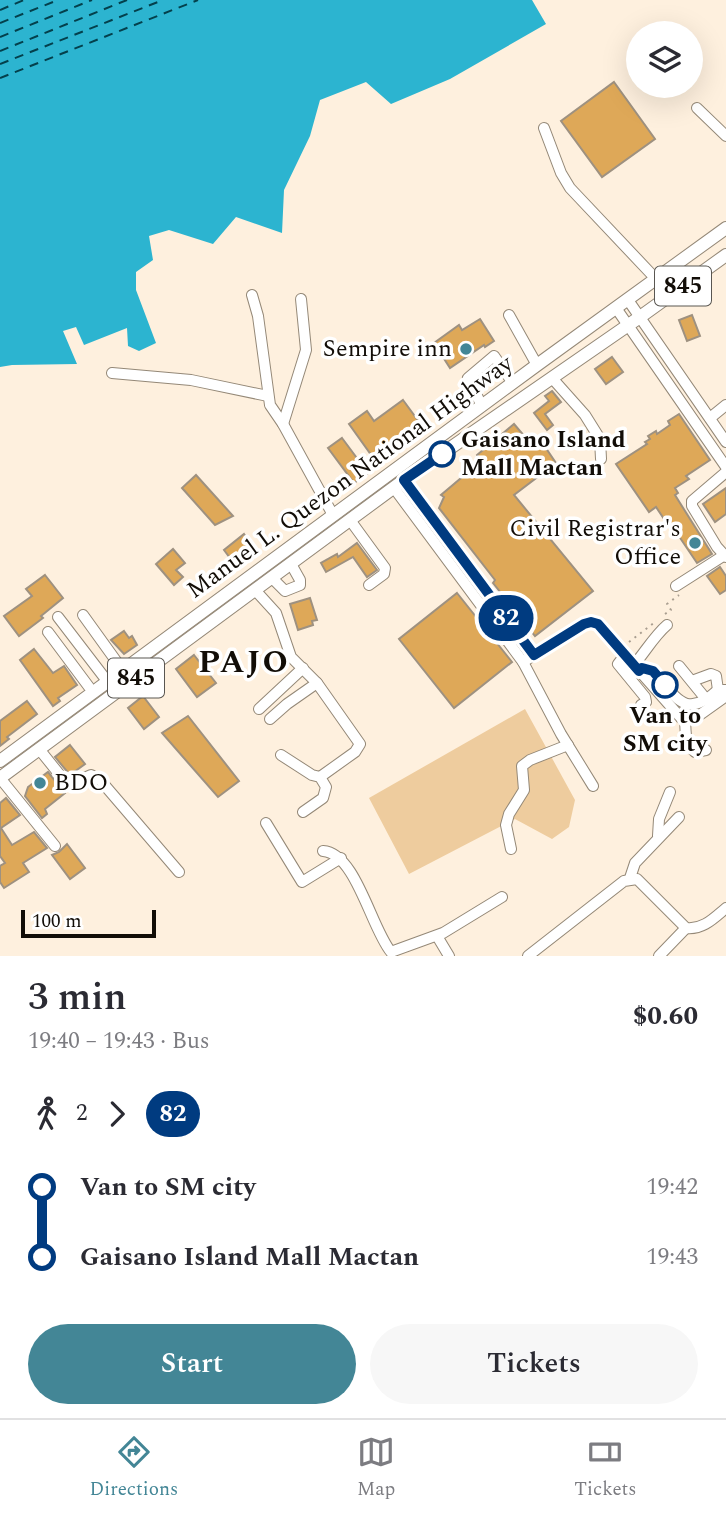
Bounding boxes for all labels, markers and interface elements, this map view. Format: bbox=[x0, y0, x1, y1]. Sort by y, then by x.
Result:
map controls bbox=[626, 21, 703, 98]
button: layers bbox=[626, 21, 703, 98]
road number: 845 bbox=[655, 266, 711, 306]
place label: Sempire inn bbox=[323, 331, 452, 367]
marker: Sempire inn bbox=[458, 341, 474, 357]
street label: Manuel L. Quezon National Highway bbox=[179, 345, 522, 608]
place label: Gaisano Island Mall Mactan bbox=[461, 422, 626, 486]
marker: Gaisano Island Mall Mactan bbox=[429, 441, 455, 467]
place label: Civil Registrar's Office bbox=[510, 511, 681, 575]
marker: Civil Registrar's Office bbox=[687, 535, 703, 551]
line badge: 82 bbox=[475, 595, 538, 641]
text: 82 bbox=[493, 600, 519, 636]
district label: PAJO bbox=[198, 638, 290, 687]
road number: 845 bbox=[108, 658, 164, 698]
marker: Van to SM city bbox=[652, 672, 678, 698]
place label: Van to SM city bbox=[623, 698, 709, 762]
place label: BDO bbox=[54, 765, 108, 801]
marker: BDO bbox=[32, 775, 48, 791]
scale bar bbox=[21, 907, 156, 939]
text: 100 m bbox=[32, 907, 82, 936]
text: 3 min bbox=[28, 969, 127, 1027]
text: $0.60 bbox=[633, 996, 698, 1036]
text: 19:40 – 19:43 · Bus bbox=[28, 1024, 210, 1059]
icon: walk bbox=[28, 1095, 66, 1133]
icon: forward bbox=[98, 1095, 136, 1133]
text: 2 bbox=[76, 1096, 88, 1131]
text: 82 bbox=[160, 1096, 186, 1132]
text: Van to SM city bbox=[80, 1167, 256, 1207]
text: 19:42 bbox=[646, 1170, 698, 1205]
text: Gaisano Island Mall Mactan bbox=[80, 1237, 419, 1277]
text: 19:43 bbox=[646, 1240, 698, 1275]
button: Start bbox=[28, 1324, 356, 1404]
button: Tickets bbox=[370, 1324, 698, 1404]
tab: Directions bbox=[89, 1433, 178, 1504]
tab: Map bbox=[357, 1433, 395, 1504]
tab: Tickets bbox=[574, 1433, 637, 1504]

